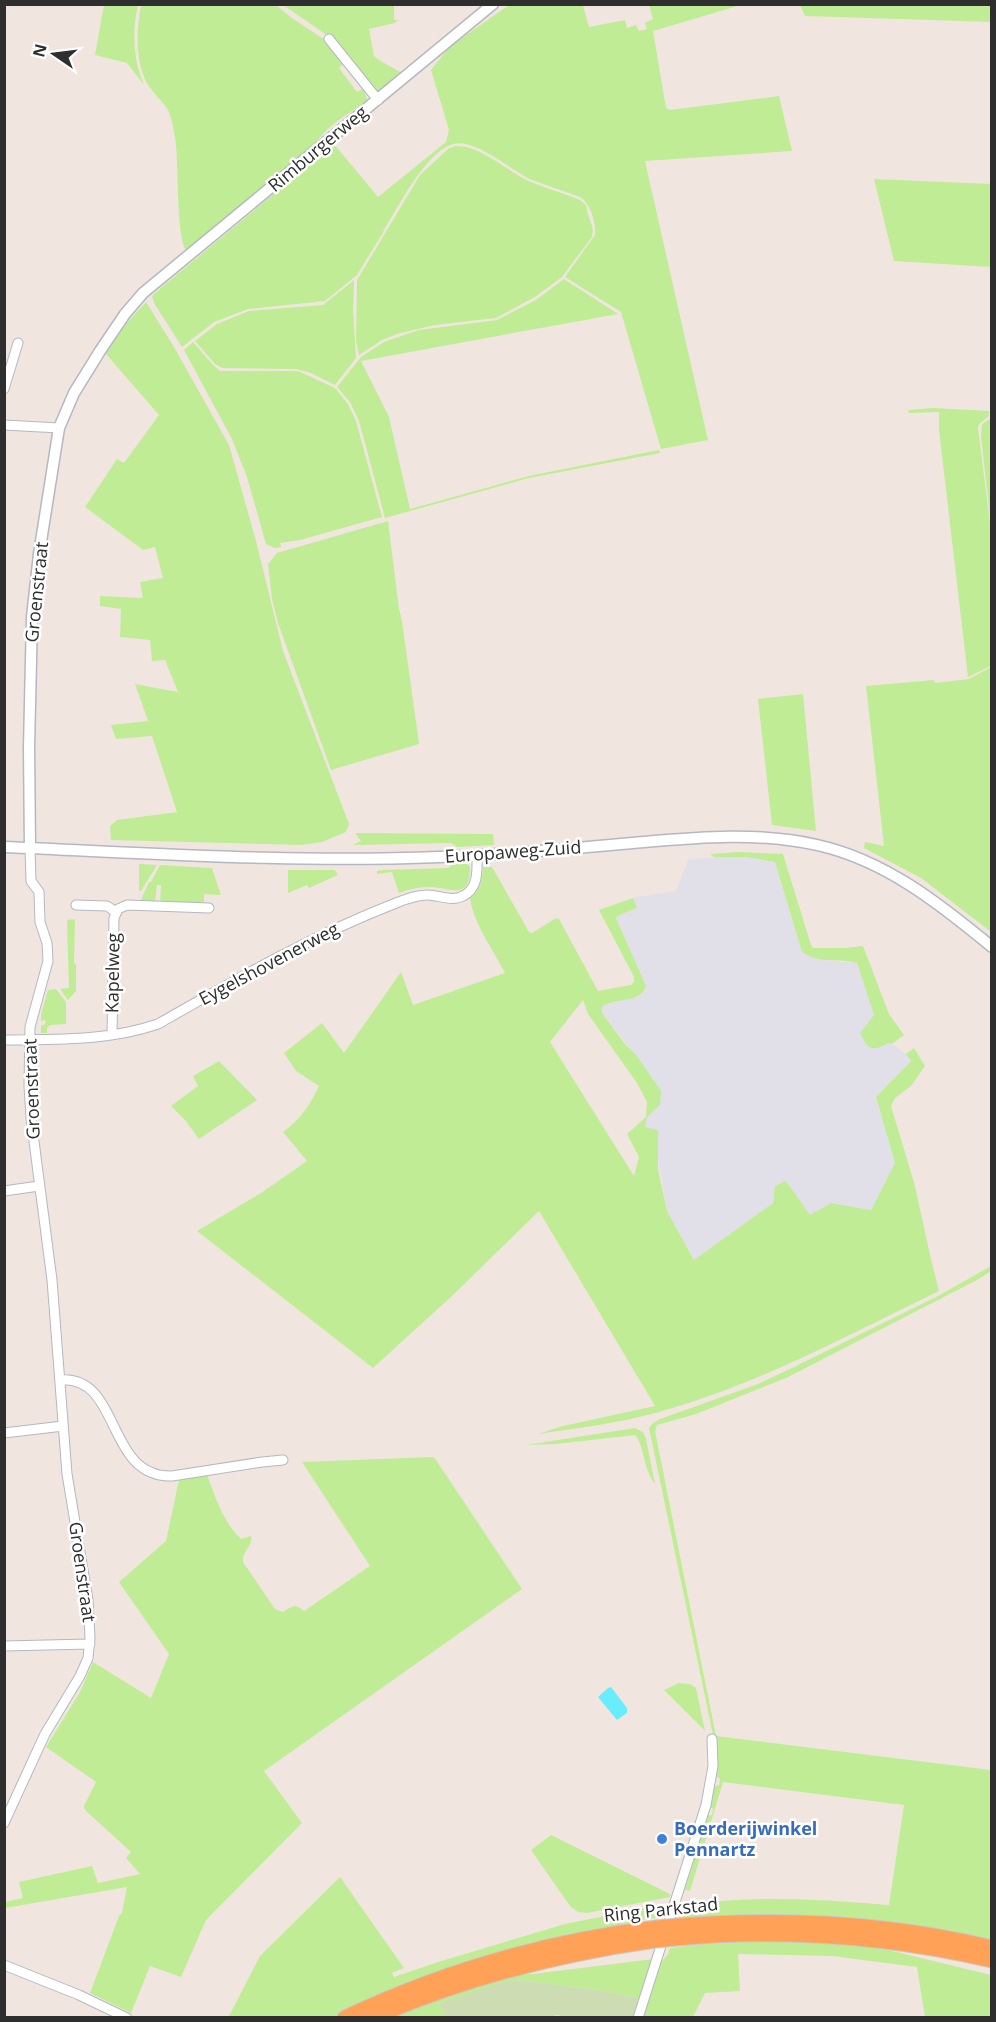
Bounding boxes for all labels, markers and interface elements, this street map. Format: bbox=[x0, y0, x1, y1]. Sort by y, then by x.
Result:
north arrow bbox=[24, 24, 84, 84]
text: N bbox=[27, 41, 52, 59]
street label: Rimburgerweg bbox=[263, 99, 372, 197]
street label: Groenstraat bbox=[19, 540, 53, 643]
street label: Europaweg-Zuid bbox=[444, 834, 582, 868]
street label: Eygelshovenerweg bbox=[194, 916, 343, 1010]
street label: Kapelweg bbox=[99, 932, 125, 1013]
street label: Groenstraat bbox=[17, 1038, 45, 1140]
street label: Groenstraat bbox=[64, 1520, 102, 1624]
place label: Boerderijwinkel Pennartz bbox=[674, 1816, 817, 1861]
marker: Boerderijwinkel Pennartz bbox=[655, 1832, 669, 1846]
street label: Ring Parkstad bbox=[603, 1891, 719, 1927]

